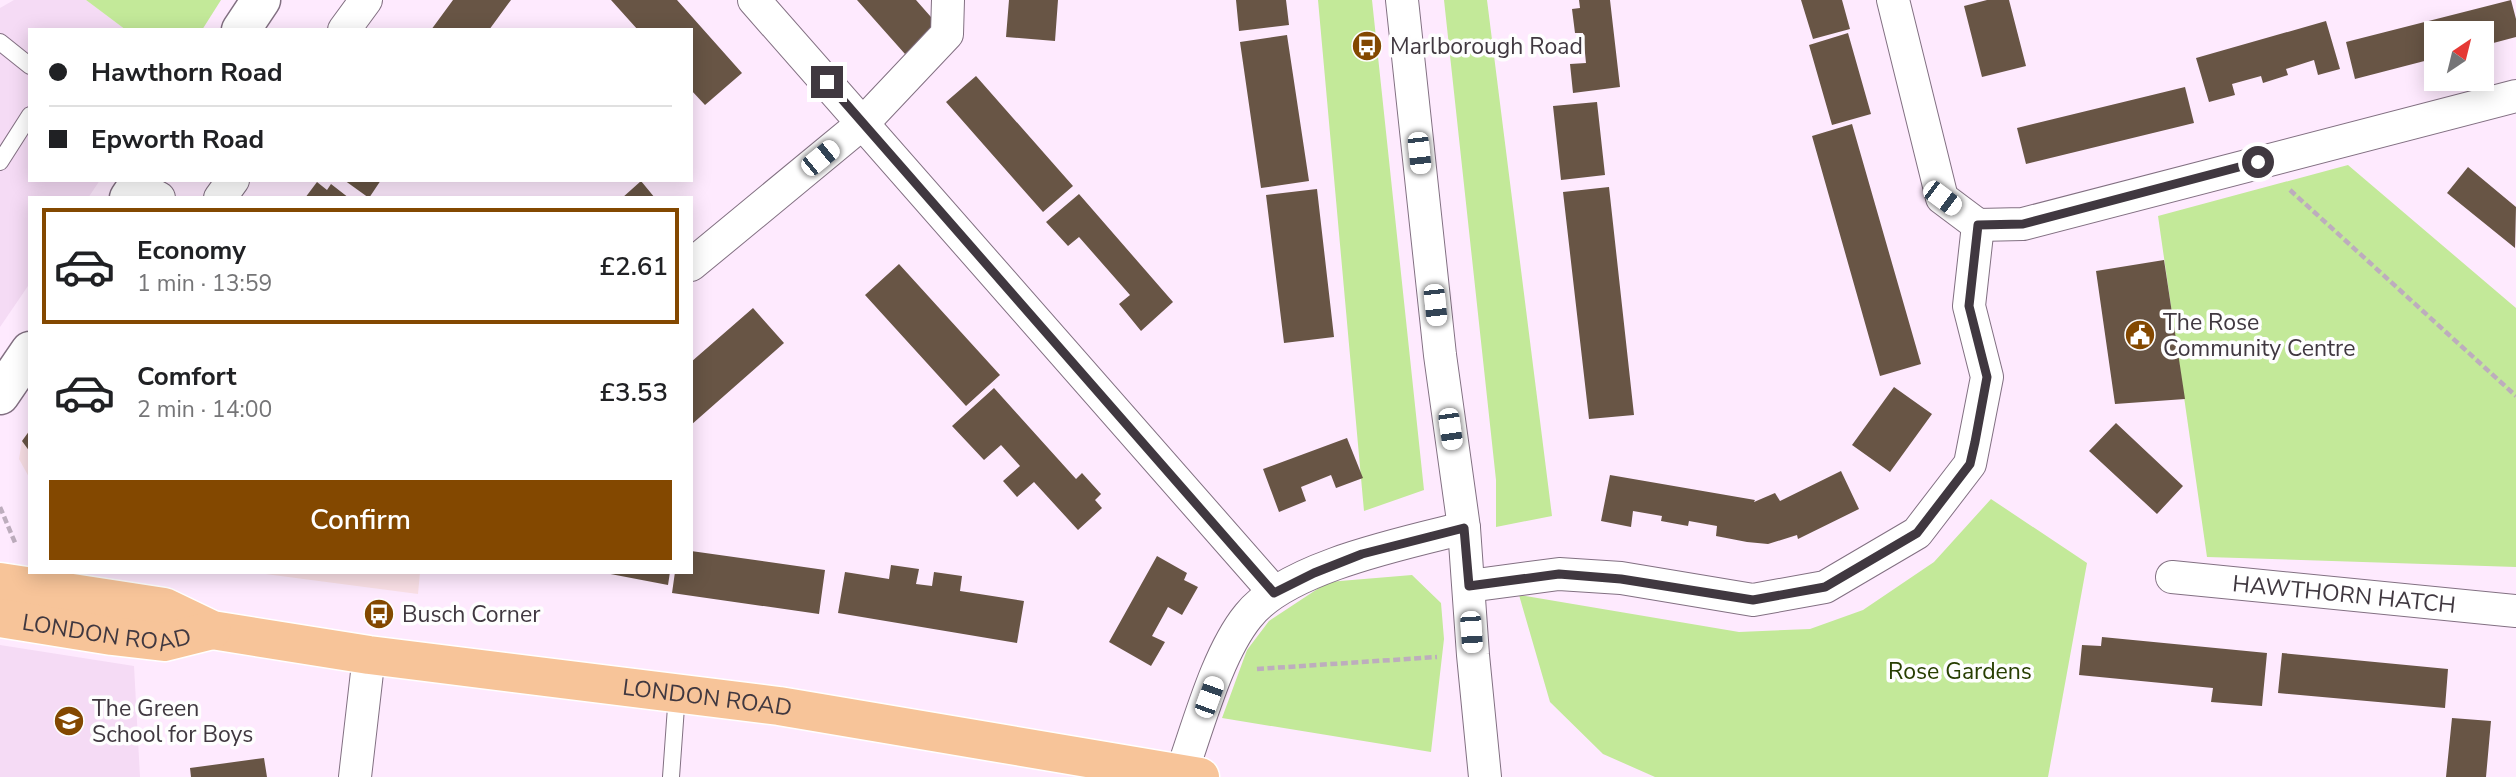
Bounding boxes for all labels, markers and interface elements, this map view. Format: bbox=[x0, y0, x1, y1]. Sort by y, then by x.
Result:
north arrow bbox=[2424, 21, 2494, 91]
map controls bbox=[2424, 21, 2494, 91]
bus stop icon: Marlborough Road bbox=[1350, 29, 1384, 63]
place label: Marlborough Road bbox=[1390, 31, 1583, 62]
text: Hawthorn Road bbox=[91, 55, 283, 90]
route end bbox=[811, 66, 843, 98]
text: Epworth Road bbox=[91, 122, 264, 157]
car bbox=[1407, 131, 1432, 175]
car bbox=[798, 137, 843, 179]
route start bbox=[2242, 146, 2274, 178]
car bbox=[1919, 177, 1966, 219]
text: Economy bbox=[137, 233, 246, 268]
icon: car bbox=[53, 235, 116, 298]
text: £2.61 bbox=[599, 249, 668, 284]
text: 1 min · 13:59 bbox=[137, 268, 272, 299]
car bbox=[1423, 283, 1448, 327]
place label: The Rose Community Centre bbox=[2163, 307, 2355, 364]
public building icon: The Rose Community Centre bbox=[2123, 318, 2157, 352]
text: Comfort bbox=[137, 359, 237, 394]
icon: car bbox=[53, 361, 116, 424]
text: £3.53 bbox=[599, 375, 668, 410]
text: 2 min · 14:00 bbox=[137, 394, 272, 425]
car bbox=[1437, 407, 1464, 451]
button: Confirm bbox=[49, 480, 672, 560]
street label: HAWTHORN HATCH bbox=[2231, 568, 2457, 620]
bus stop icon: Busch Corner bbox=[362, 597, 396, 631]
place label: Busch Corner bbox=[402, 599, 541, 630]
street label: LONDON ROAD bbox=[20, 606, 194, 659]
car bbox=[1460, 610, 1483, 654]
park label: Rose Gardens bbox=[1888, 656, 2032, 687]
street label: LONDON ROAD bbox=[621, 671, 794, 723]
car bbox=[1192, 674, 1227, 720]
place label: The Green School for Boys bbox=[92, 693, 253, 750]
school or university icon: The Green School for Boys bbox=[52, 704, 86, 738]

